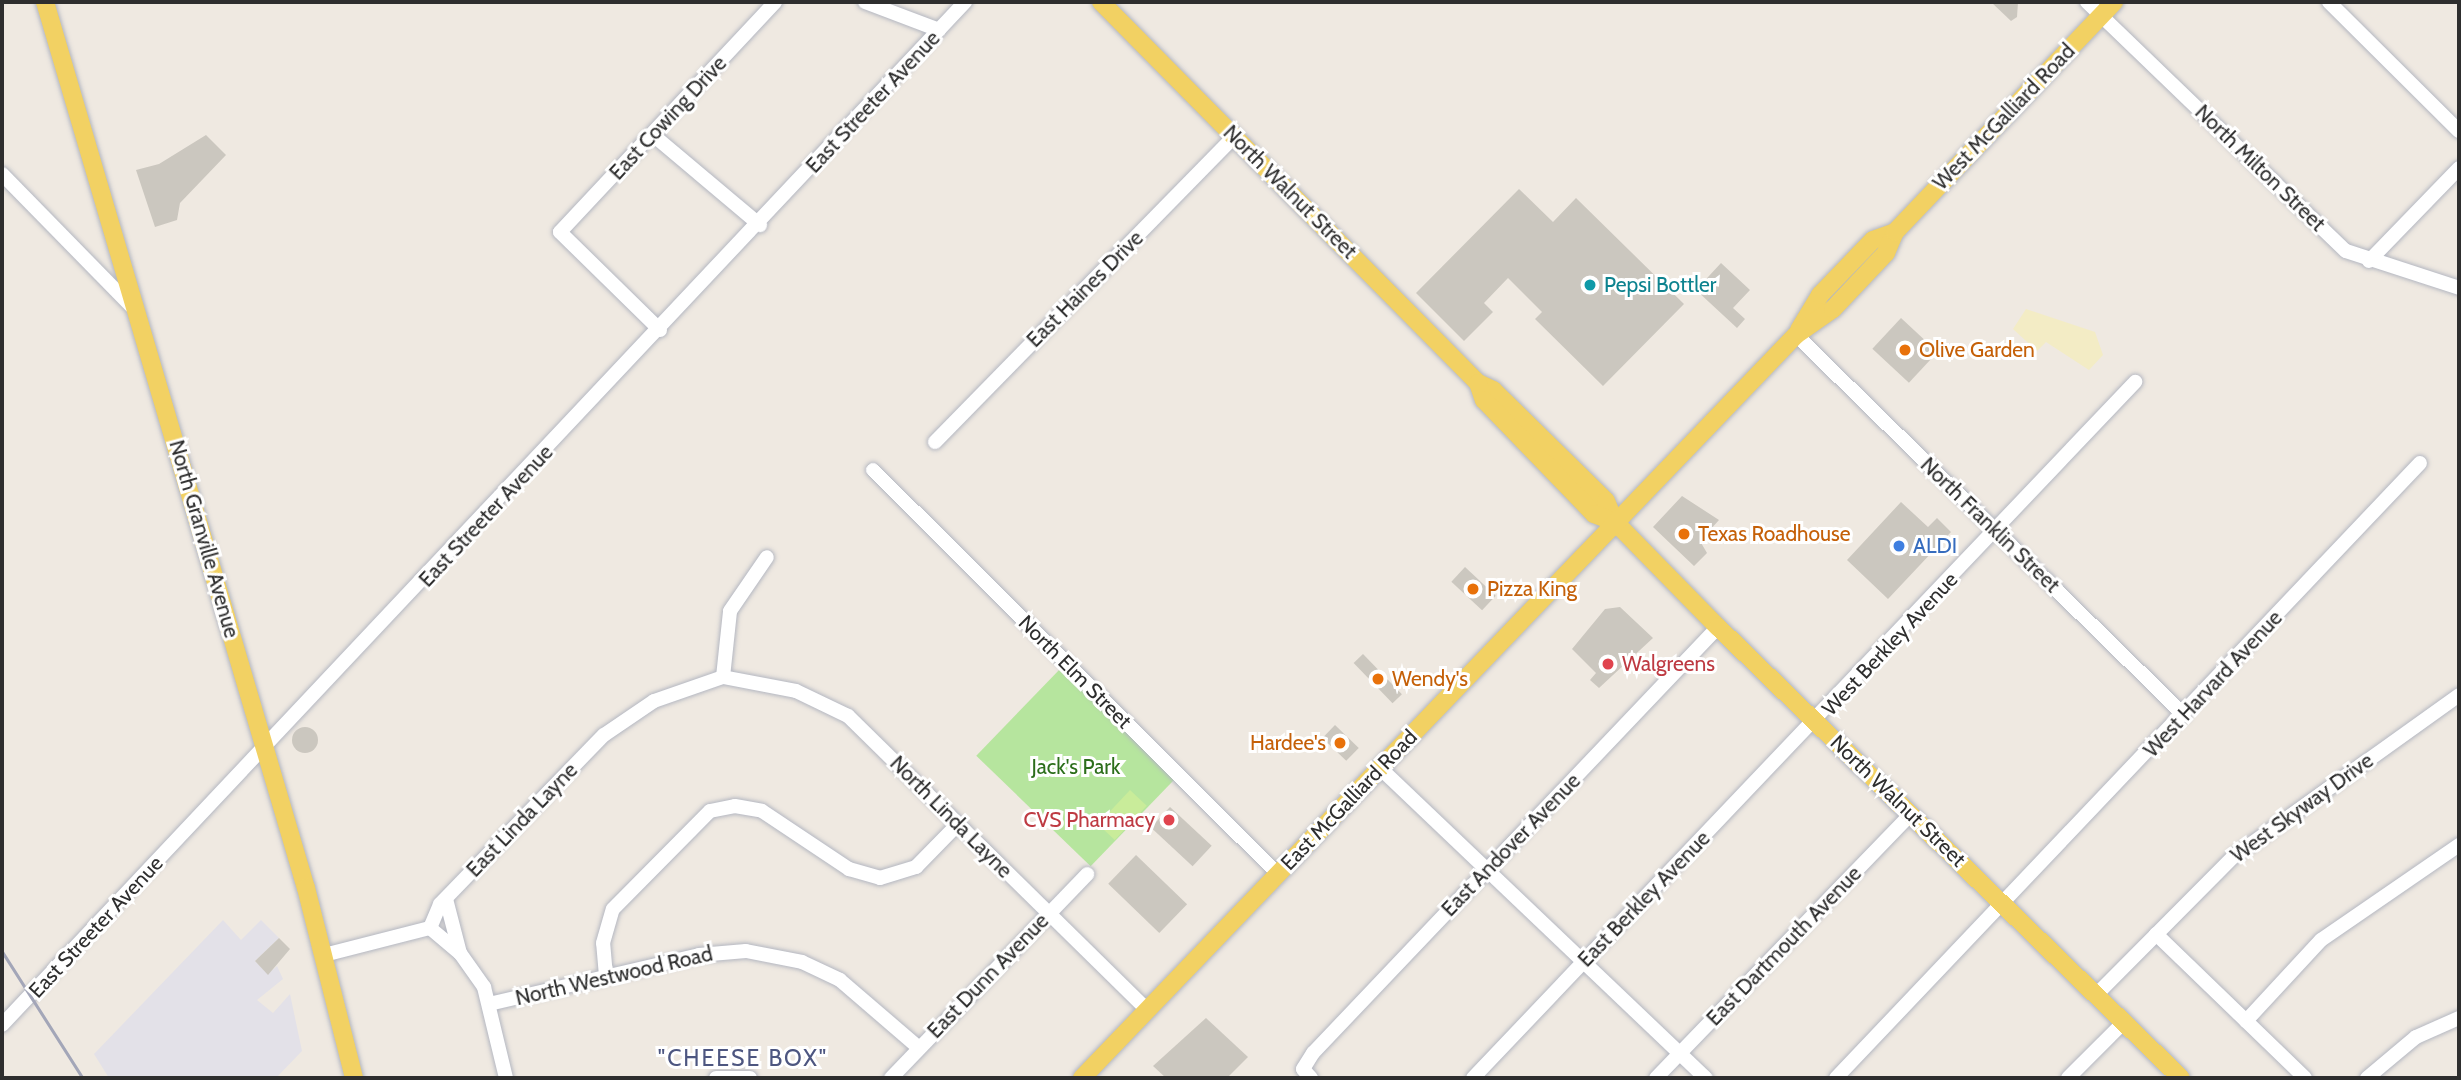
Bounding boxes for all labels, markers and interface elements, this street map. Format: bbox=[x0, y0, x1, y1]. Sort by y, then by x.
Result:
street label: East Streeter Avenue bbox=[801, 26, 945, 178]
street label: West McGalliard Road bbox=[1928, 39, 2080, 195]
street label: East Cowing Drive bbox=[604, 51, 732, 185]
street label: North Milton Street bbox=[2190, 100, 2330, 236]
street label: North Walnut Street bbox=[1218, 120, 1362, 264]
street label: East Haines Drive bbox=[1022, 226, 1148, 352]
place label: Pepsi Bottler bbox=[1604, 272, 1716, 298]
marker: Pepsi Bottler bbox=[1582, 277, 1598, 293]
place label: Olive Garden bbox=[1919, 337, 2035, 363]
marker: Olive Garden bbox=[1897, 342, 1913, 358]
street label: North Granville Avenue bbox=[164, 437, 244, 641]
street label: East Streeter Avenue bbox=[414, 440, 558, 592]
street label: North Franklin Street bbox=[1915, 452, 2065, 598]
place label: Texas Roadhouse bbox=[1698, 521, 1850, 547]
marker: Texas Roadhouse bbox=[1676, 526, 1692, 542]
place label: ALDI bbox=[1913, 533, 1957, 559]
marker: ALDI bbox=[1891, 538, 1907, 554]
street label: West Berkley Avenue bbox=[1817, 567, 1963, 721]
place label: Pizza King bbox=[1487, 576, 1577, 602]
marker: Pizza King bbox=[1465, 581, 1481, 597]
street label: West Harvard Avenue bbox=[2139, 605, 2287, 763]
street label: North Elm Street bbox=[1013, 610, 1137, 734]
place label: Walgreens bbox=[1622, 651, 1715, 677]
marker: Walgreens bbox=[1600, 656, 1616, 672]
place label: Wendy's bbox=[1392, 666, 1468, 692]
marker: Wendy's bbox=[1370, 671, 1386, 687]
street label: East McGalliard Road bbox=[1276, 725, 1422, 875]
place label: Hardee's bbox=[1250, 730, 1326, 756]
street label: North Walnut Street bbox=[1825, 730, 1971, 872]
marker: Hardee's bbox=[1332, 735, 1348, 751]
street label: West Skyway Drive bbox=[2226, 748, 2378, 868]
street label: North Linda Layne bbox=[885, 751, 1017, 883]
park label: Jack's Park bbox=[1032, 754, 1120, 780]
street label: East Linda Layne bbox=[461, 758, 583, 882]
street label: East Andover Avenue bbox=[1436, 768, 1586, 922]
place label: CVS Pharmacy bbox=[1024, 807, 1155, 833]
marker: CVS Pharmacy bbox=[1161, 812, 1177, 828]
street label: East Berkley Avenue bbox=[1573, 826, 1715, 972]
street label: East Streeter Avenue bbox=[24, 851, 168, 1003]
street label: East Dartmouth Avenue bbox=[1701, 861, 1867, 1031]
street label: East Dunn Avenue bbox=[922, 909, 1054, 1043]
street label: North Westwood Road bbox=[513, 941, 715, 1011]
district label: "CHEESE BOX" bbox=[659, 1044, 827, 1072]

